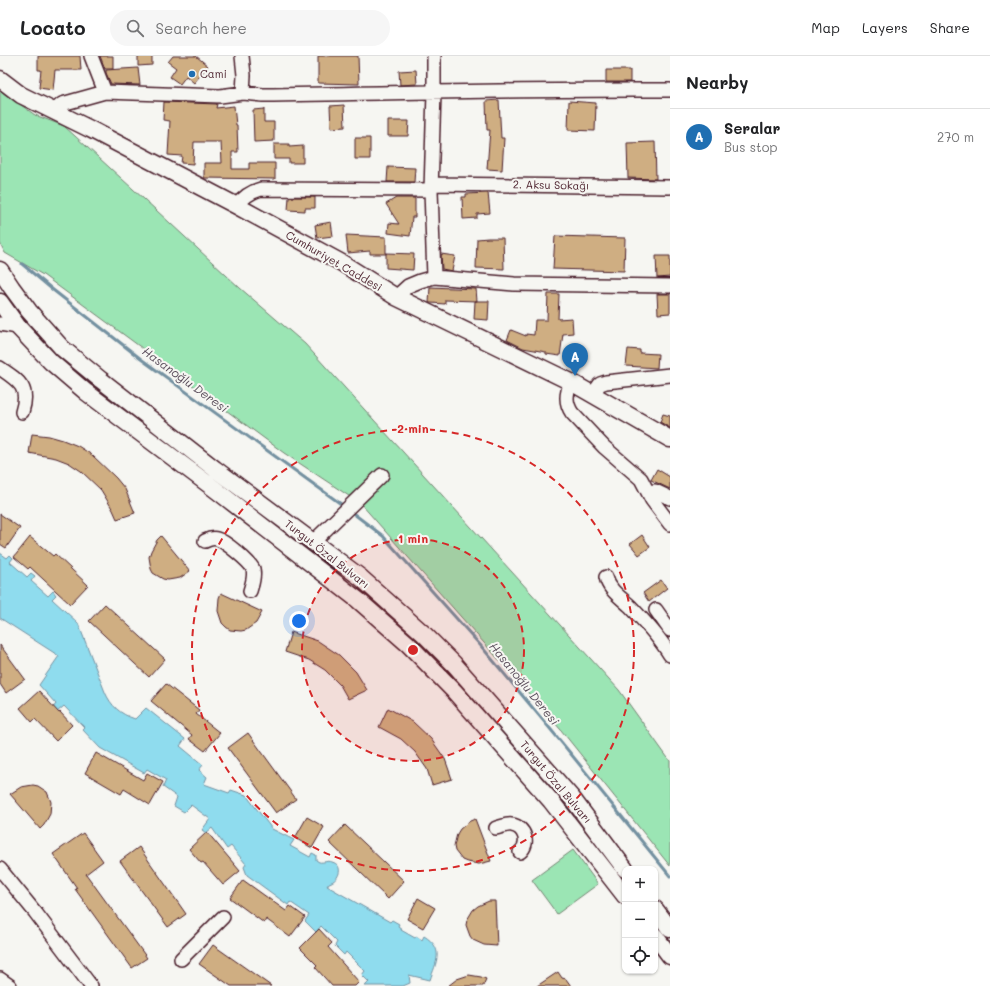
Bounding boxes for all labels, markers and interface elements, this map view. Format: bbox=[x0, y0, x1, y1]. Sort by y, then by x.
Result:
search box bbox=[110, 10, 390, 46]
text: Locato bbox=[20, 15, 86, 40]
icon: search bbox=[124, 17, 146, 39]
text: Search here bbox=[156, 18, 247, 38]
text: Map bbox=[811, 18, 840, 37]
text: Layers bbox=[862, 18, 908, 37]
text: Share bbox=[930, 18, 970, 37]
place label: Cami bbox=[200, 66, 227, 81]
marker: Cami bbox=[187, 69, 197, 79]
text: Nearby bbox=[686, 71, 748, 93]
text: Seralar bbox=[724, 118, 780, 138]
text: A bbox=[694, 128, 704, 145]
text: 270 m bbox=[937, 128, 974, 145]
text: Bus stop bbox=[724, 138, 777, 155]
street label: 2. Aksu Sokağı bbox=[513, 176, 589, 193]
street label: Cumhuriyet Caddesi bbox=[283, 227, 385, 294]
water label: Hasanoğlu Deresi bbox=[140, 343, 232, 416]
pin: A bbox=[562, 343, 588, 376]
text: 2 min bbox=[397, 420, 429, 436]
street label: Turgut Özal Bulvarı bbox=[282, 516, 373, 591]
text: 1 min bbox=[398, 530, 428, 546]
your location bbox=[289, 611, 309, 631]
water label: Hasanoğlu Deresi bbox=[486, 639, 563, 728]
centre of rings bbox=[406, 643, 420, 657]
street label: Turgut Özal Bulvarı bbox=[517, 737, 595, 826]
map controls bbox=[622, 866, 658, 974]
button: + bbox=[622, 866, 658, 902]
button: − bbox=[622, 902, 658, 938]
button: locate bbox=[622, 938, 658, 974]

